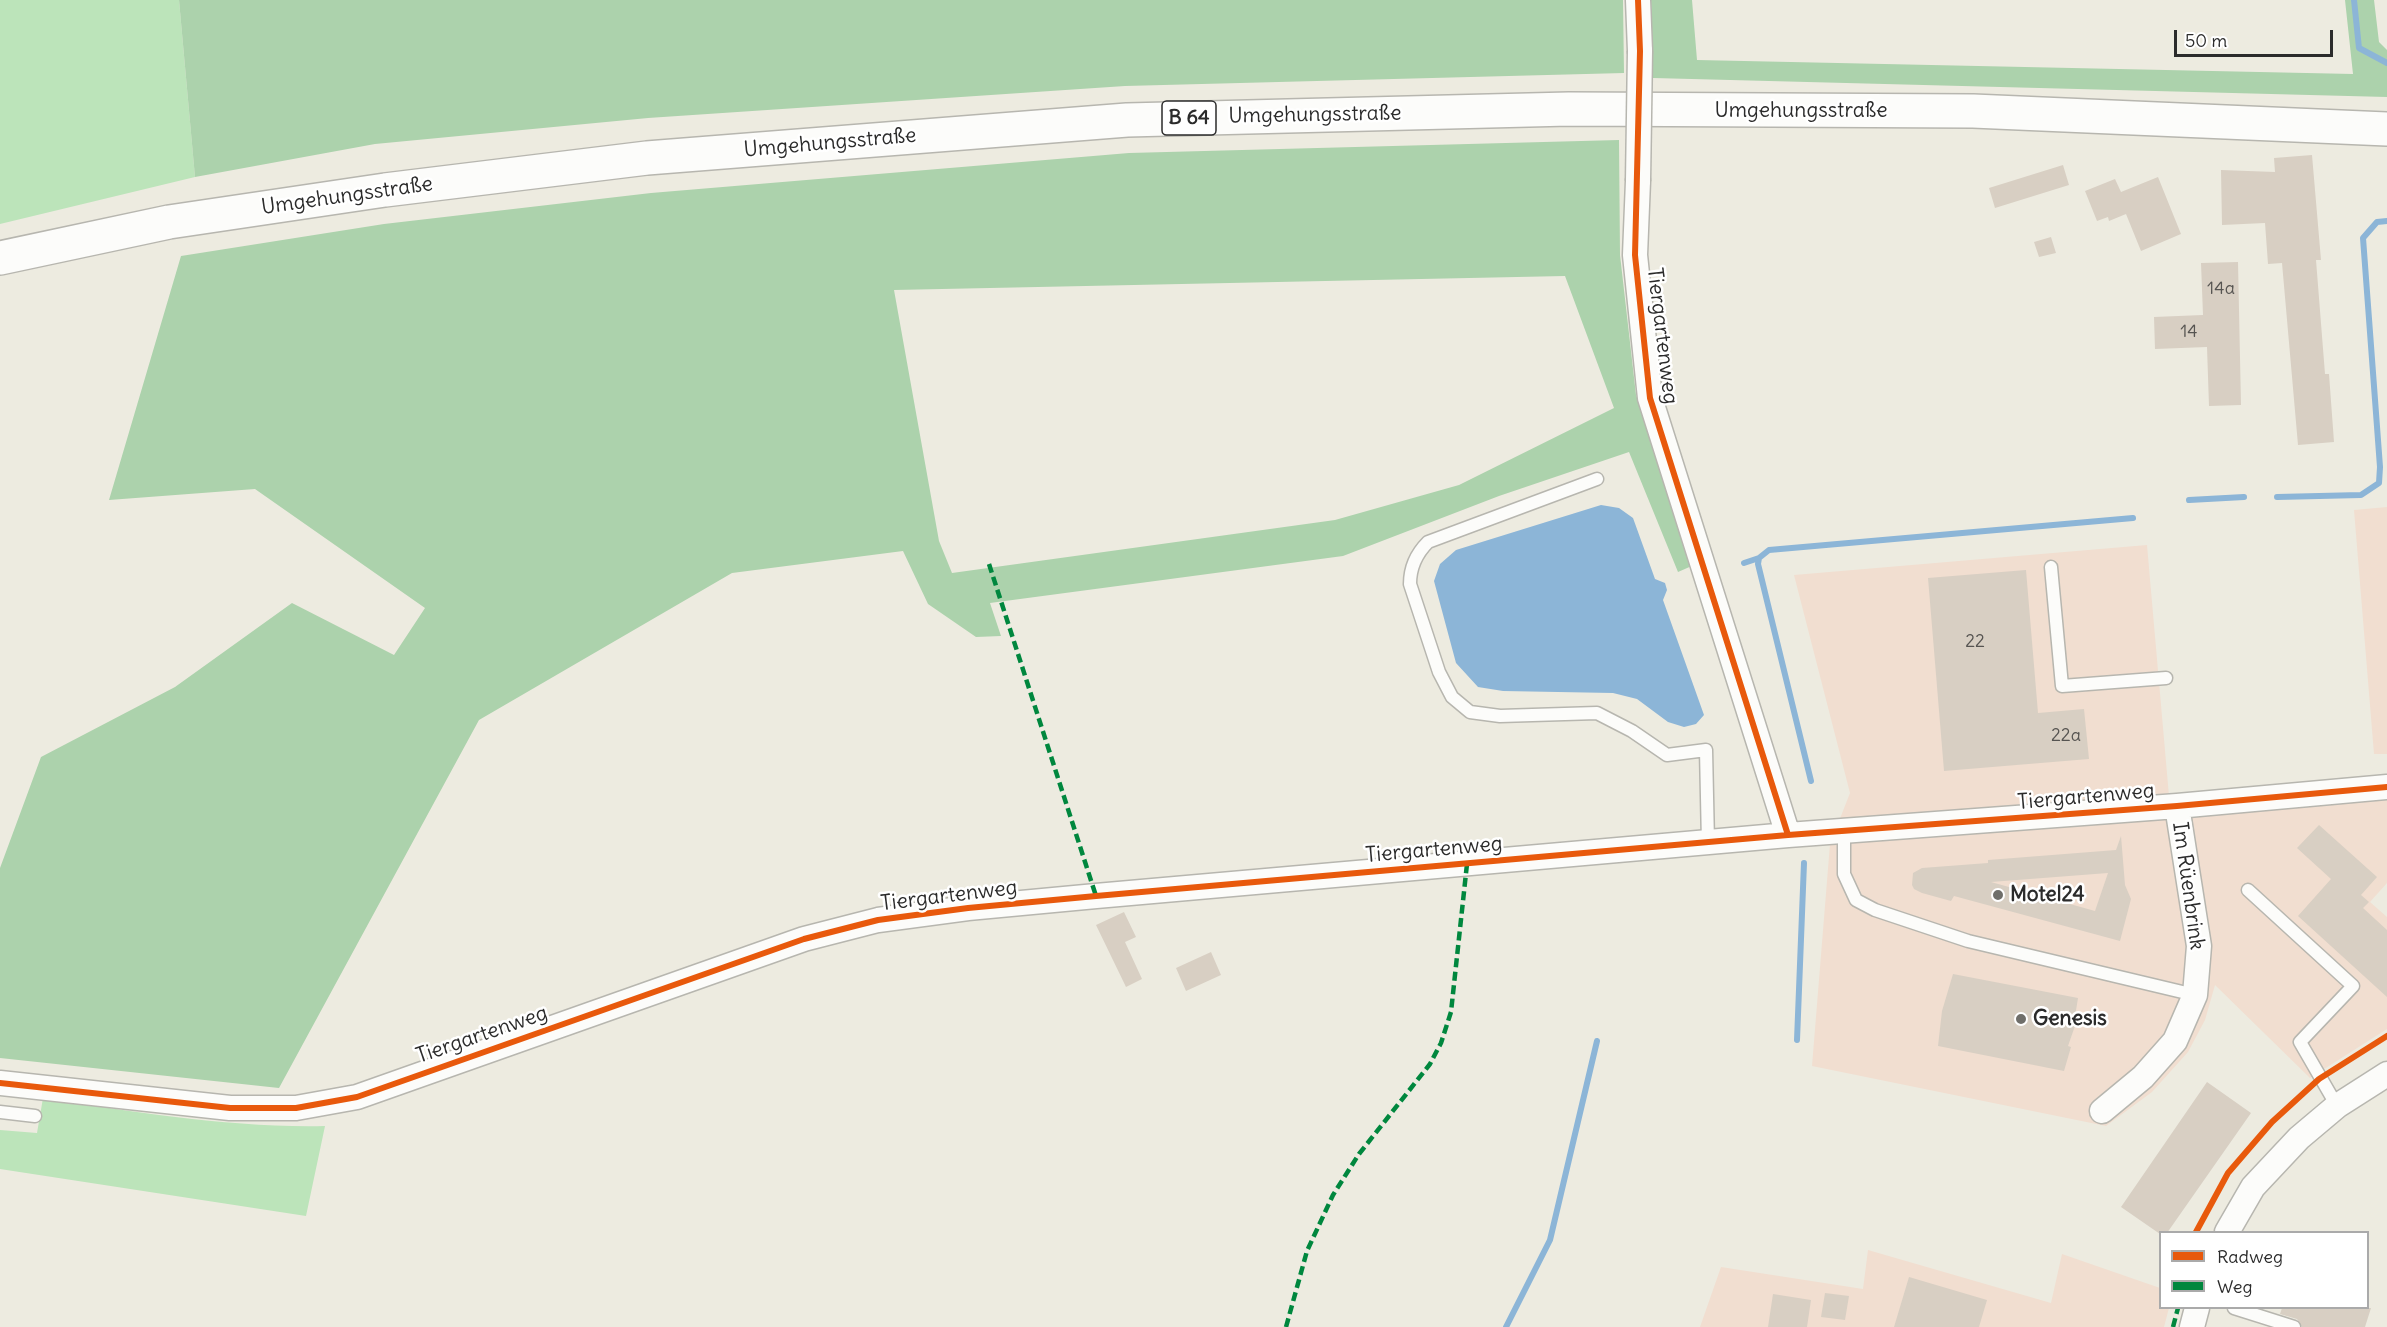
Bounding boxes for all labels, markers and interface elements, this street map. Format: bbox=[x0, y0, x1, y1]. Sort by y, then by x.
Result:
scale bar bbox=[2177, 18, 2336, 56]
text: 50 m bbox=[2185, 29, 2227, 52]
street label: Umgehungsstraße bbox=[1714, 98, 1888, 124]
road number: B 64 bbox=[1162, 101, 1216, 135]
street label: Umgehungsstraße bbox=[1228, 101, 1402, 129]
street label: Umgehungsstraße bbox=[743, 123, 917, 163]
street label: Umgehungsstraße bbox=[260, 171, 434, 221]
street label: Tiergartenweg bbox=[1641, 266, 1683, 406]
house number: 14a bbox=[2207, 278, 2235, 300]
house number: 14 bbox=[2180, 321, 2198, 343]
house number: 22 bbox=[1965, 631, 1985, 653]
house number: 22a bbox=[2051, 725, 2081, 747]
street label: Tiergartenweg bbox=[2016, 778, 2156, 816]
street label: Im Rüenbrink bbox=[2167, 820, 2209, 952]
street label: Tiergartenweg bbox=[1364, 831, 1504, 869]
street label: Tiergartenweg bbox=[879, 875, 1019, 917]
place label: Motel24 bbox=[2010, 882, 2085, 908]
marker: Motel24 bbox=[1991, 888, 2005, 902]
street label: Tiergartenweg bbox=[413, 1001, 551, 1069]
place label: Genesis bbox=[2033, 1006, 2107, 1032]
marker: Genesis bbox=[2014, 1012, 2028, 1026]
legend bbox=[2159, 1231, 2369, 1309]
text: Radweg bbox=[2217, 1245, 2283, 1268]
text: Weg bbox=[2217, 1275, 2252, 1298]

